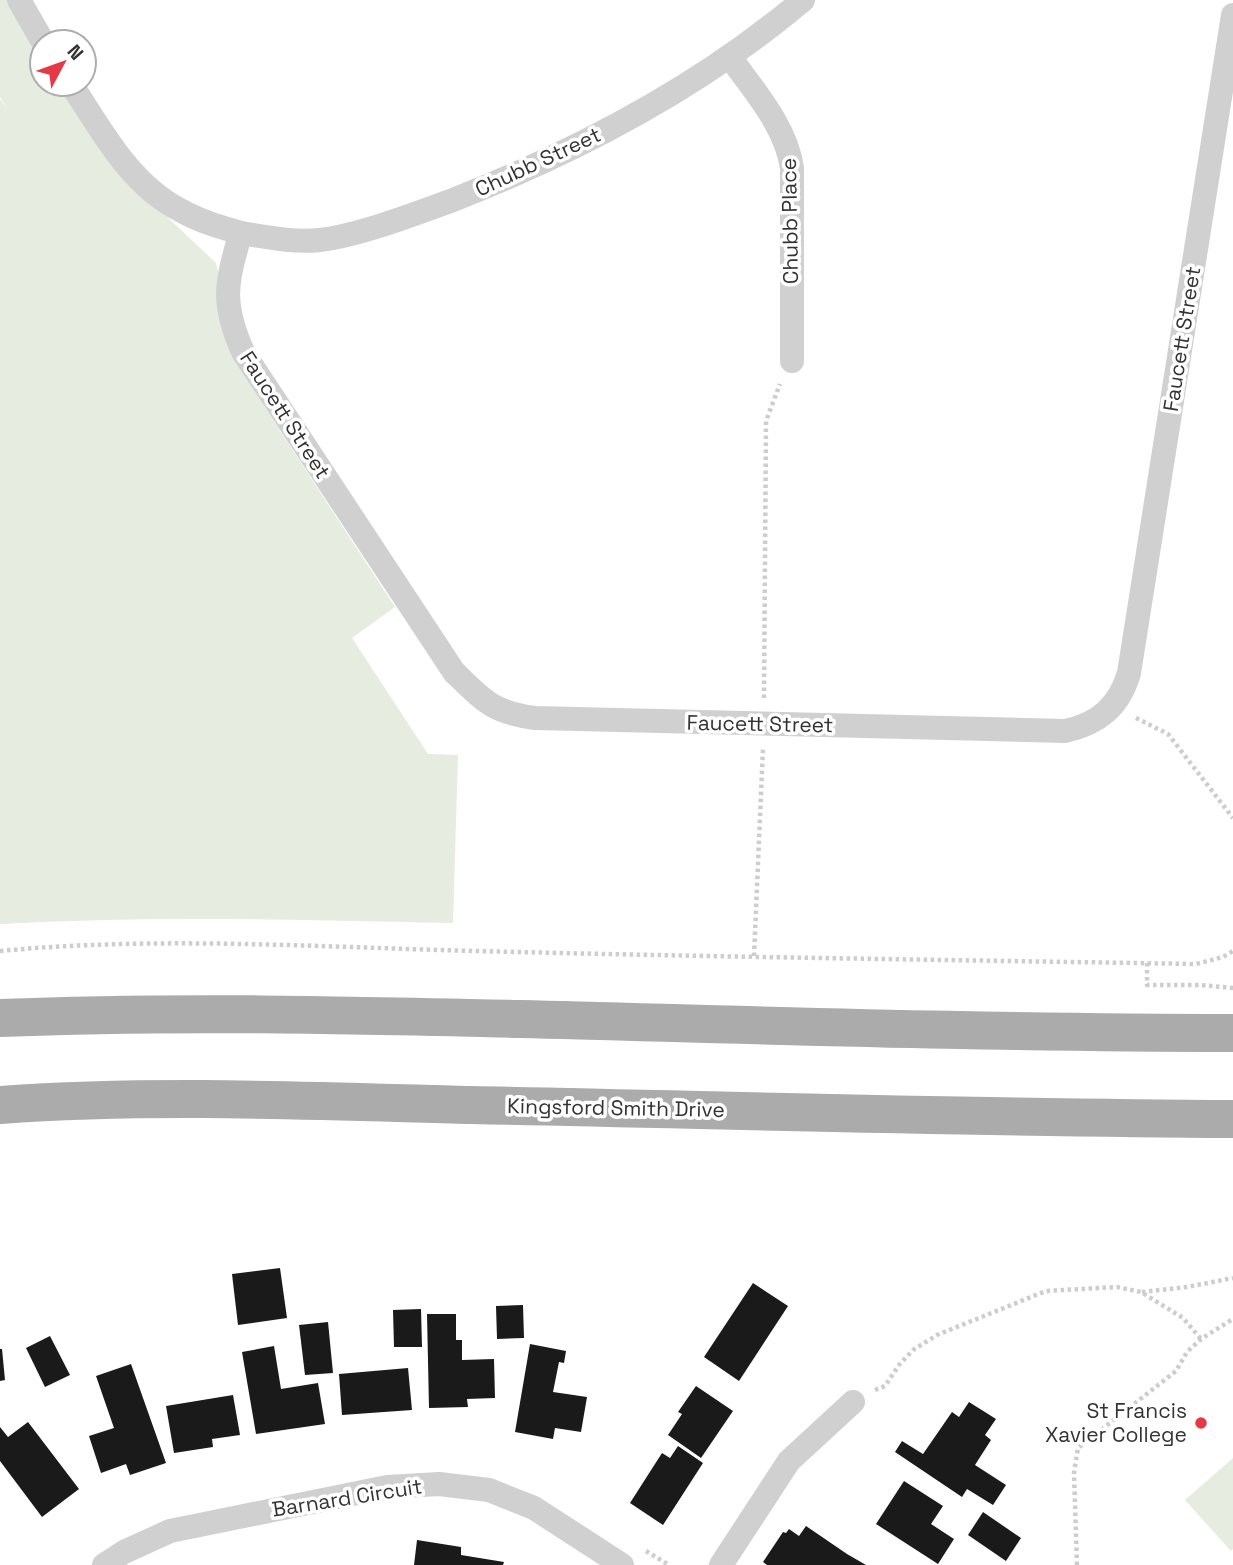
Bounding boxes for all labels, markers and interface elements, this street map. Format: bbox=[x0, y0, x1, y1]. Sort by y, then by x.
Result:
north arrow bbox=[28, 28, 98, 98]
text: N bbox=[62, 39, 89, 65]
street label: Chubb Street bbox=[471, 121, 605, 202]
street label: Chubb Place bbox=[775, 158, 804, 284]
street label: Faucett Street bbox=[1157, 264, 1206, 414]
street label: Faucett Street bbox=[234, 346, 337, 484]
street label: Faucett Street bbox=[686, 709, 834, 738]
street label: Kingsford Smith Drive bbox=[507, 1092, 725, 1123]
place label: St Francis Xavier College bbox=[1045, 1397, 1187, 1448]
marker: St Francis Xavier College bbox=[1193, 1415, 1209, 1431]
street label: Barnard Circuit bbox=[270, 1472, 424, 1523]

